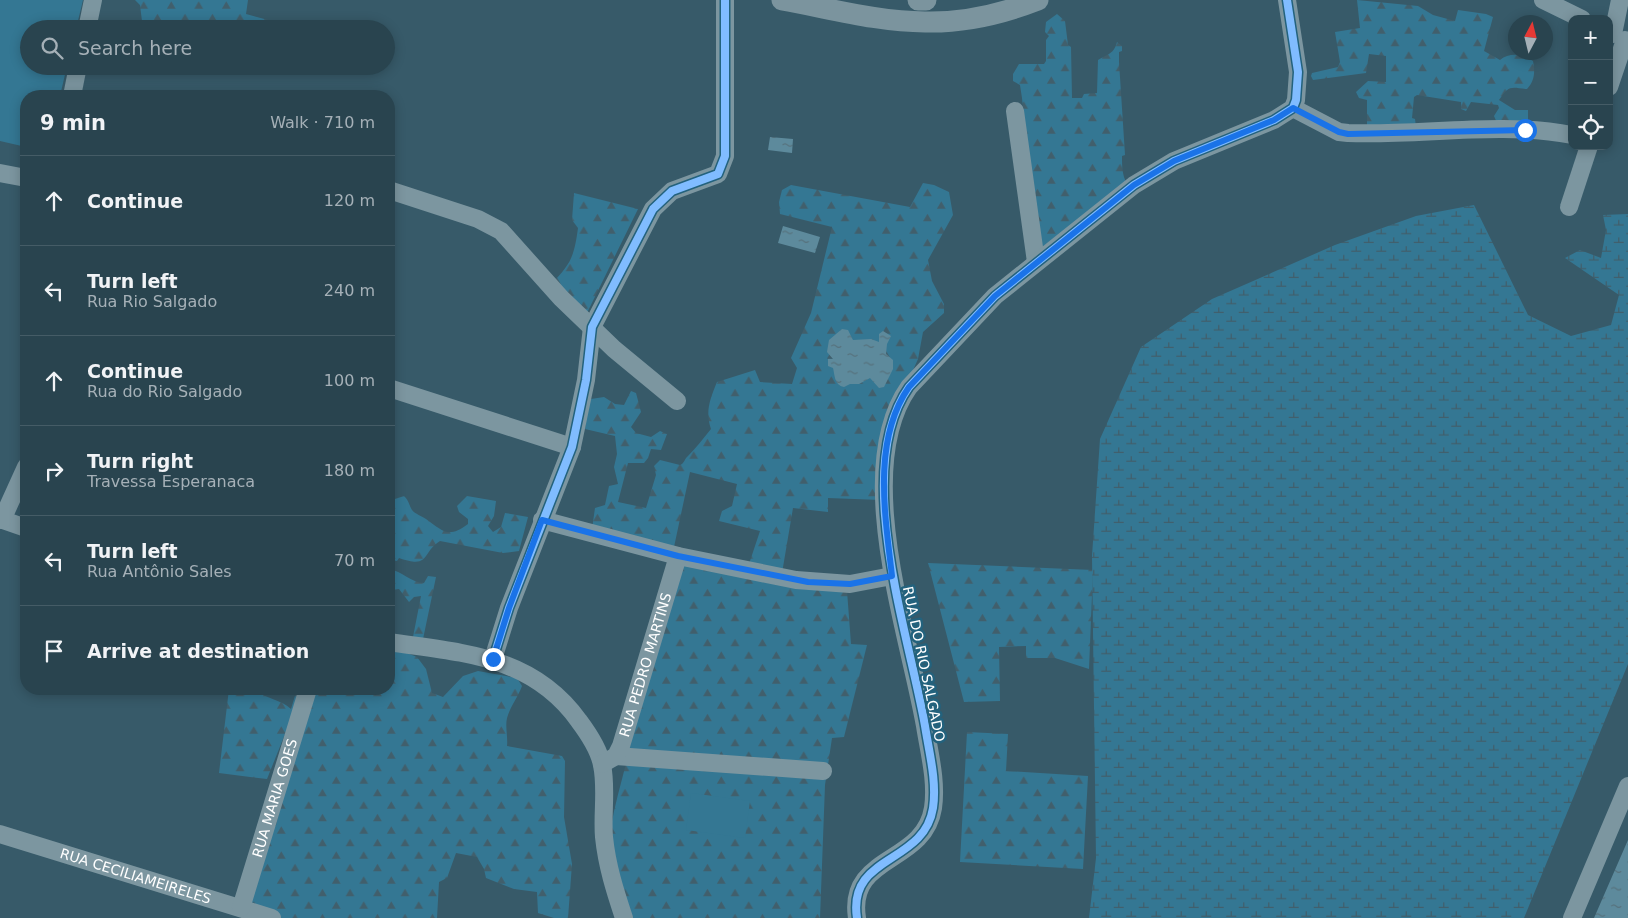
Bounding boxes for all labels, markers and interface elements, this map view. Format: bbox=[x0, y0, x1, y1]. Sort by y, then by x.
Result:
north arrow bbox=[1508, 15, 1553, 60]
map controls bbox=[1568, 15, 1613, 150]
button: + bbox=[1568, 15, 1613, 60]
search box bbox=[20, 20, 395, 75]
icon: search bbox=[38, 34, 66, 62]
text: Search here bbox=[78, 37, 192, 59]
button: − bbox=[1568, 60, 1613, 105]
button: locate bbox=[1568, 105, 1613, 150]
text: 9 min bbox=[40, 111, 106, 135]
text: Walk · 710 m bbox=[270, 113, 375, 132]
route start bbox=[1514, 119, 1537, 142]
icon: ahead bbox=[40, 187, 68, 215]
text: Continue bbox=[87, 190, 183, 212]
text: 120 m bbox=[324, 191, 375, 210]
text: Turn left bbox=[87, 270, 178, 292]
icon: left bbox=[40, 277, 68, 305]
text: 240 m bbox=[324, 281, 375, 300]
text: Rua Rio Salgado bbox=[87, 292, 217, 311]
text: Continue bbox=[87, 360, 183, 382]
icon: ahead bbox=[40, 367, 68, 395]
text: 100 m bbox=[324, 371, 375, 390]
text: Rua do Rio Salgado bbox=[87, 382, 242, 401]
text: Turn right bbox=[87, 450, 193, 472]
icon: right bbox=[40, 457, 68, 485]
text: 180 m bbox=[324, 461, 375, 480]
text: Travessa Esperanaca bbox=[87, 472, 255, 491]
text: Turn left bbox=[87, 540, 178, 562]
icon: left bbox=[40, 547, 68, 575]
text: 70 m bbox=[334, 551, 375, 570]
text: Rua Antônio Sales bbox=[87, 562, 232, 581]
street label: RUA DO RIO SALGADO bbox=[900, 585, 948, 743]
street label: RUA PEDRO MARTINS bbox=[616, 591, 675, 739]
icon: arrive bbox=[40, 637, 68, 665]
text: Arrive at destination bbox=[87, 640, 309, 662]
route end bbox=[482, 648, 505, 671]
street label: RUA MARIA GOES bbox=[249, 737, 300, 859]
street label: RUA CECILIAMEIRELES bbox=[58, 845, 213, 907]

